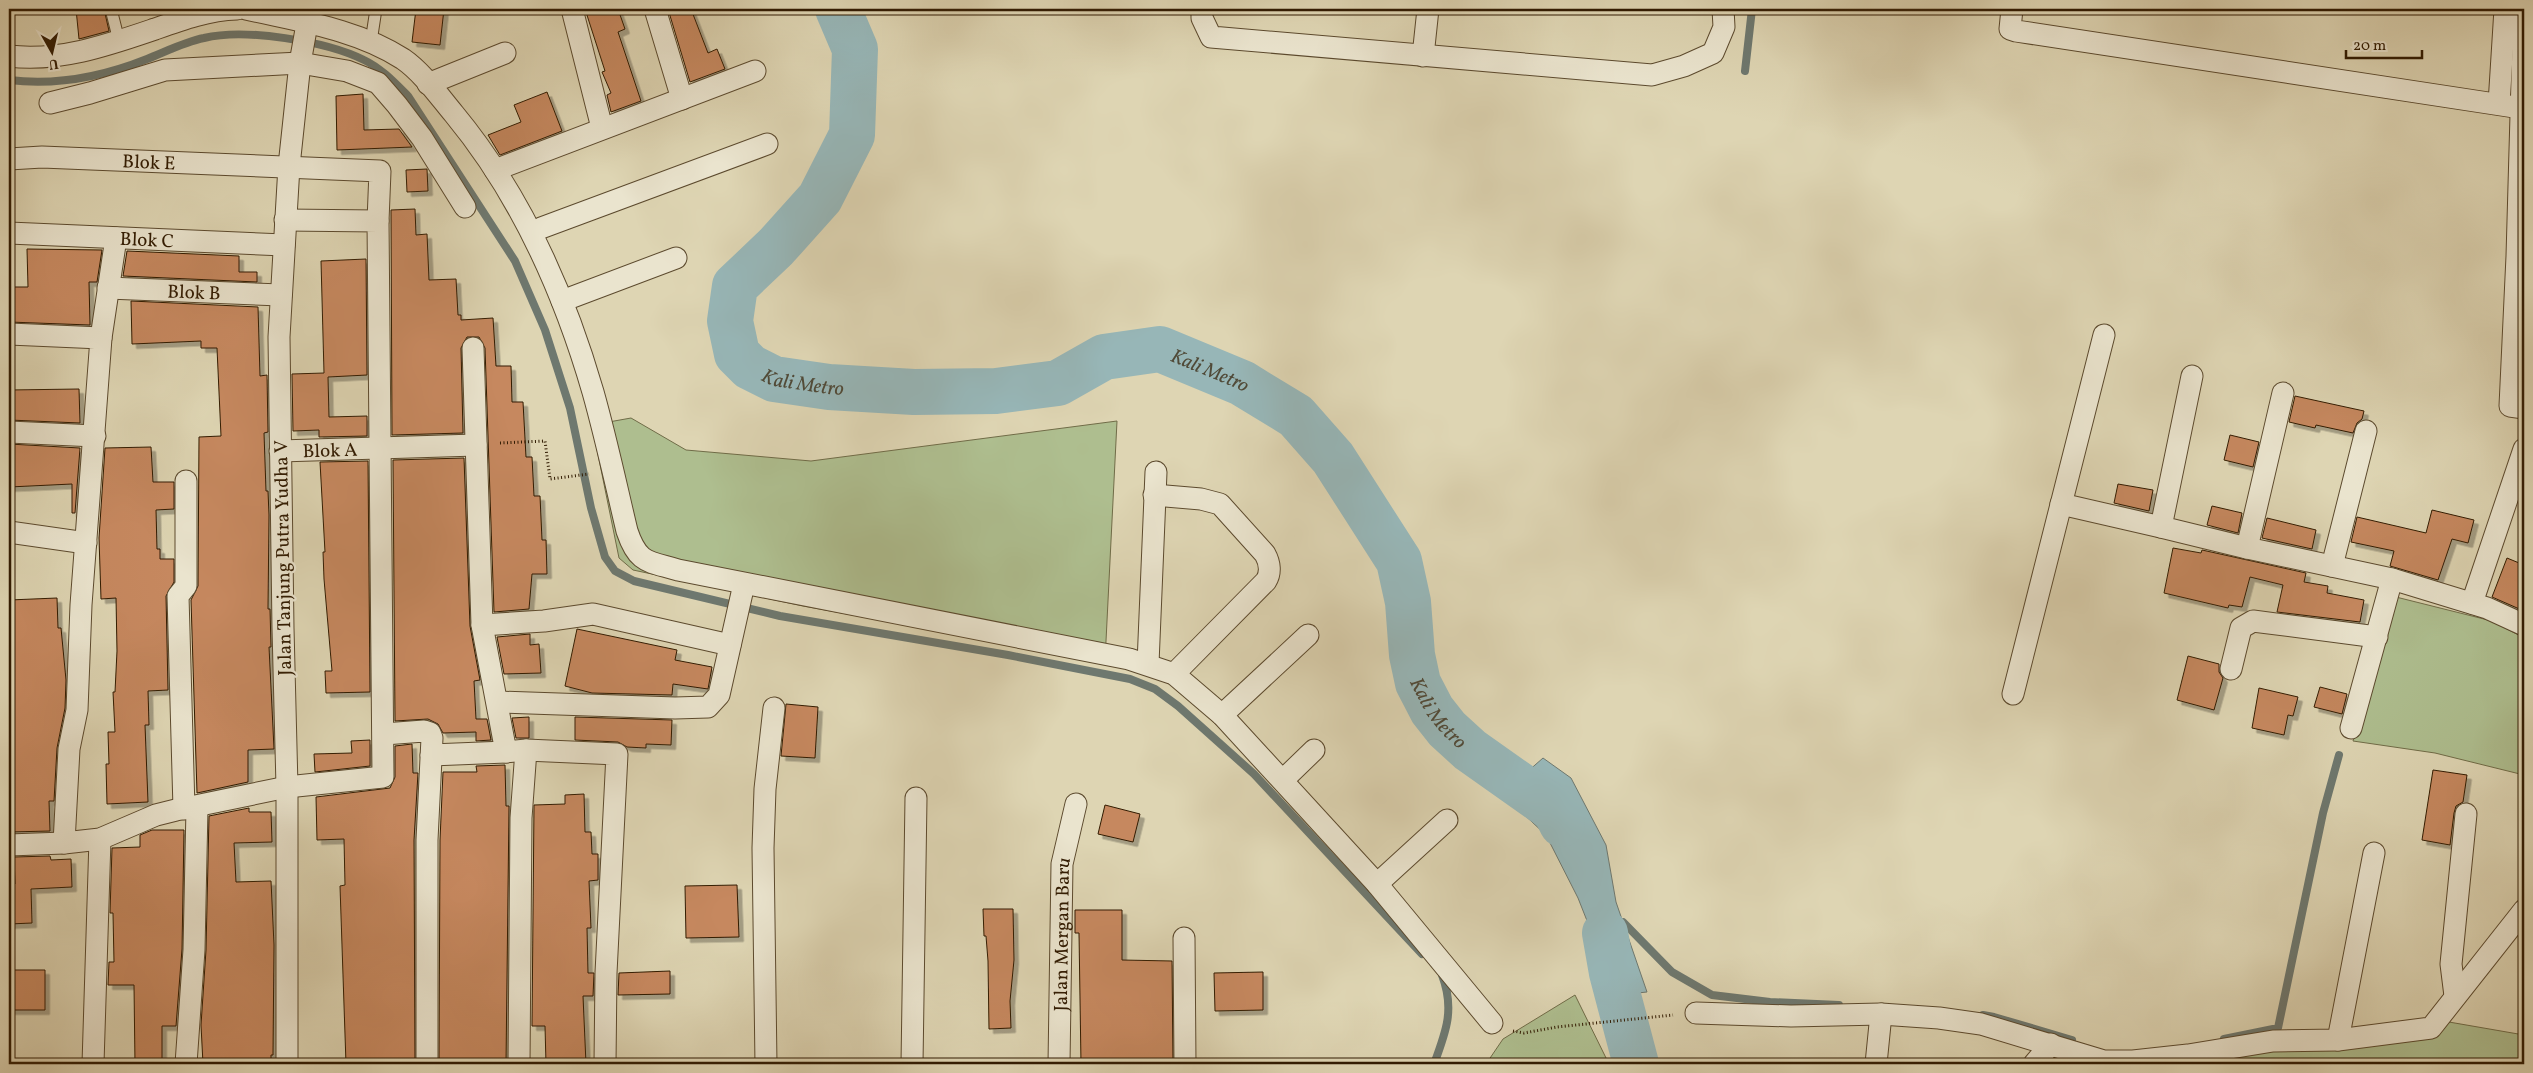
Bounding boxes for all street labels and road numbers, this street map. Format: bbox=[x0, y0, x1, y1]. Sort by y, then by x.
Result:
street label: Blok E bbox=[122, 149, 176, 178]
street label: Blok C bbox=[119, 227, 174, 255]
street label: Blok B bbox=[167, 279, 221, 308]
street label: Blok A bbox=[302, 438, 358, 465]
street label: Jalan Tanjung Putra Yudha V bbox=[269, 440, 299, 676]
street label: Jalan Mergan Baru bbox=[1049, 854, 1078, 1012]

